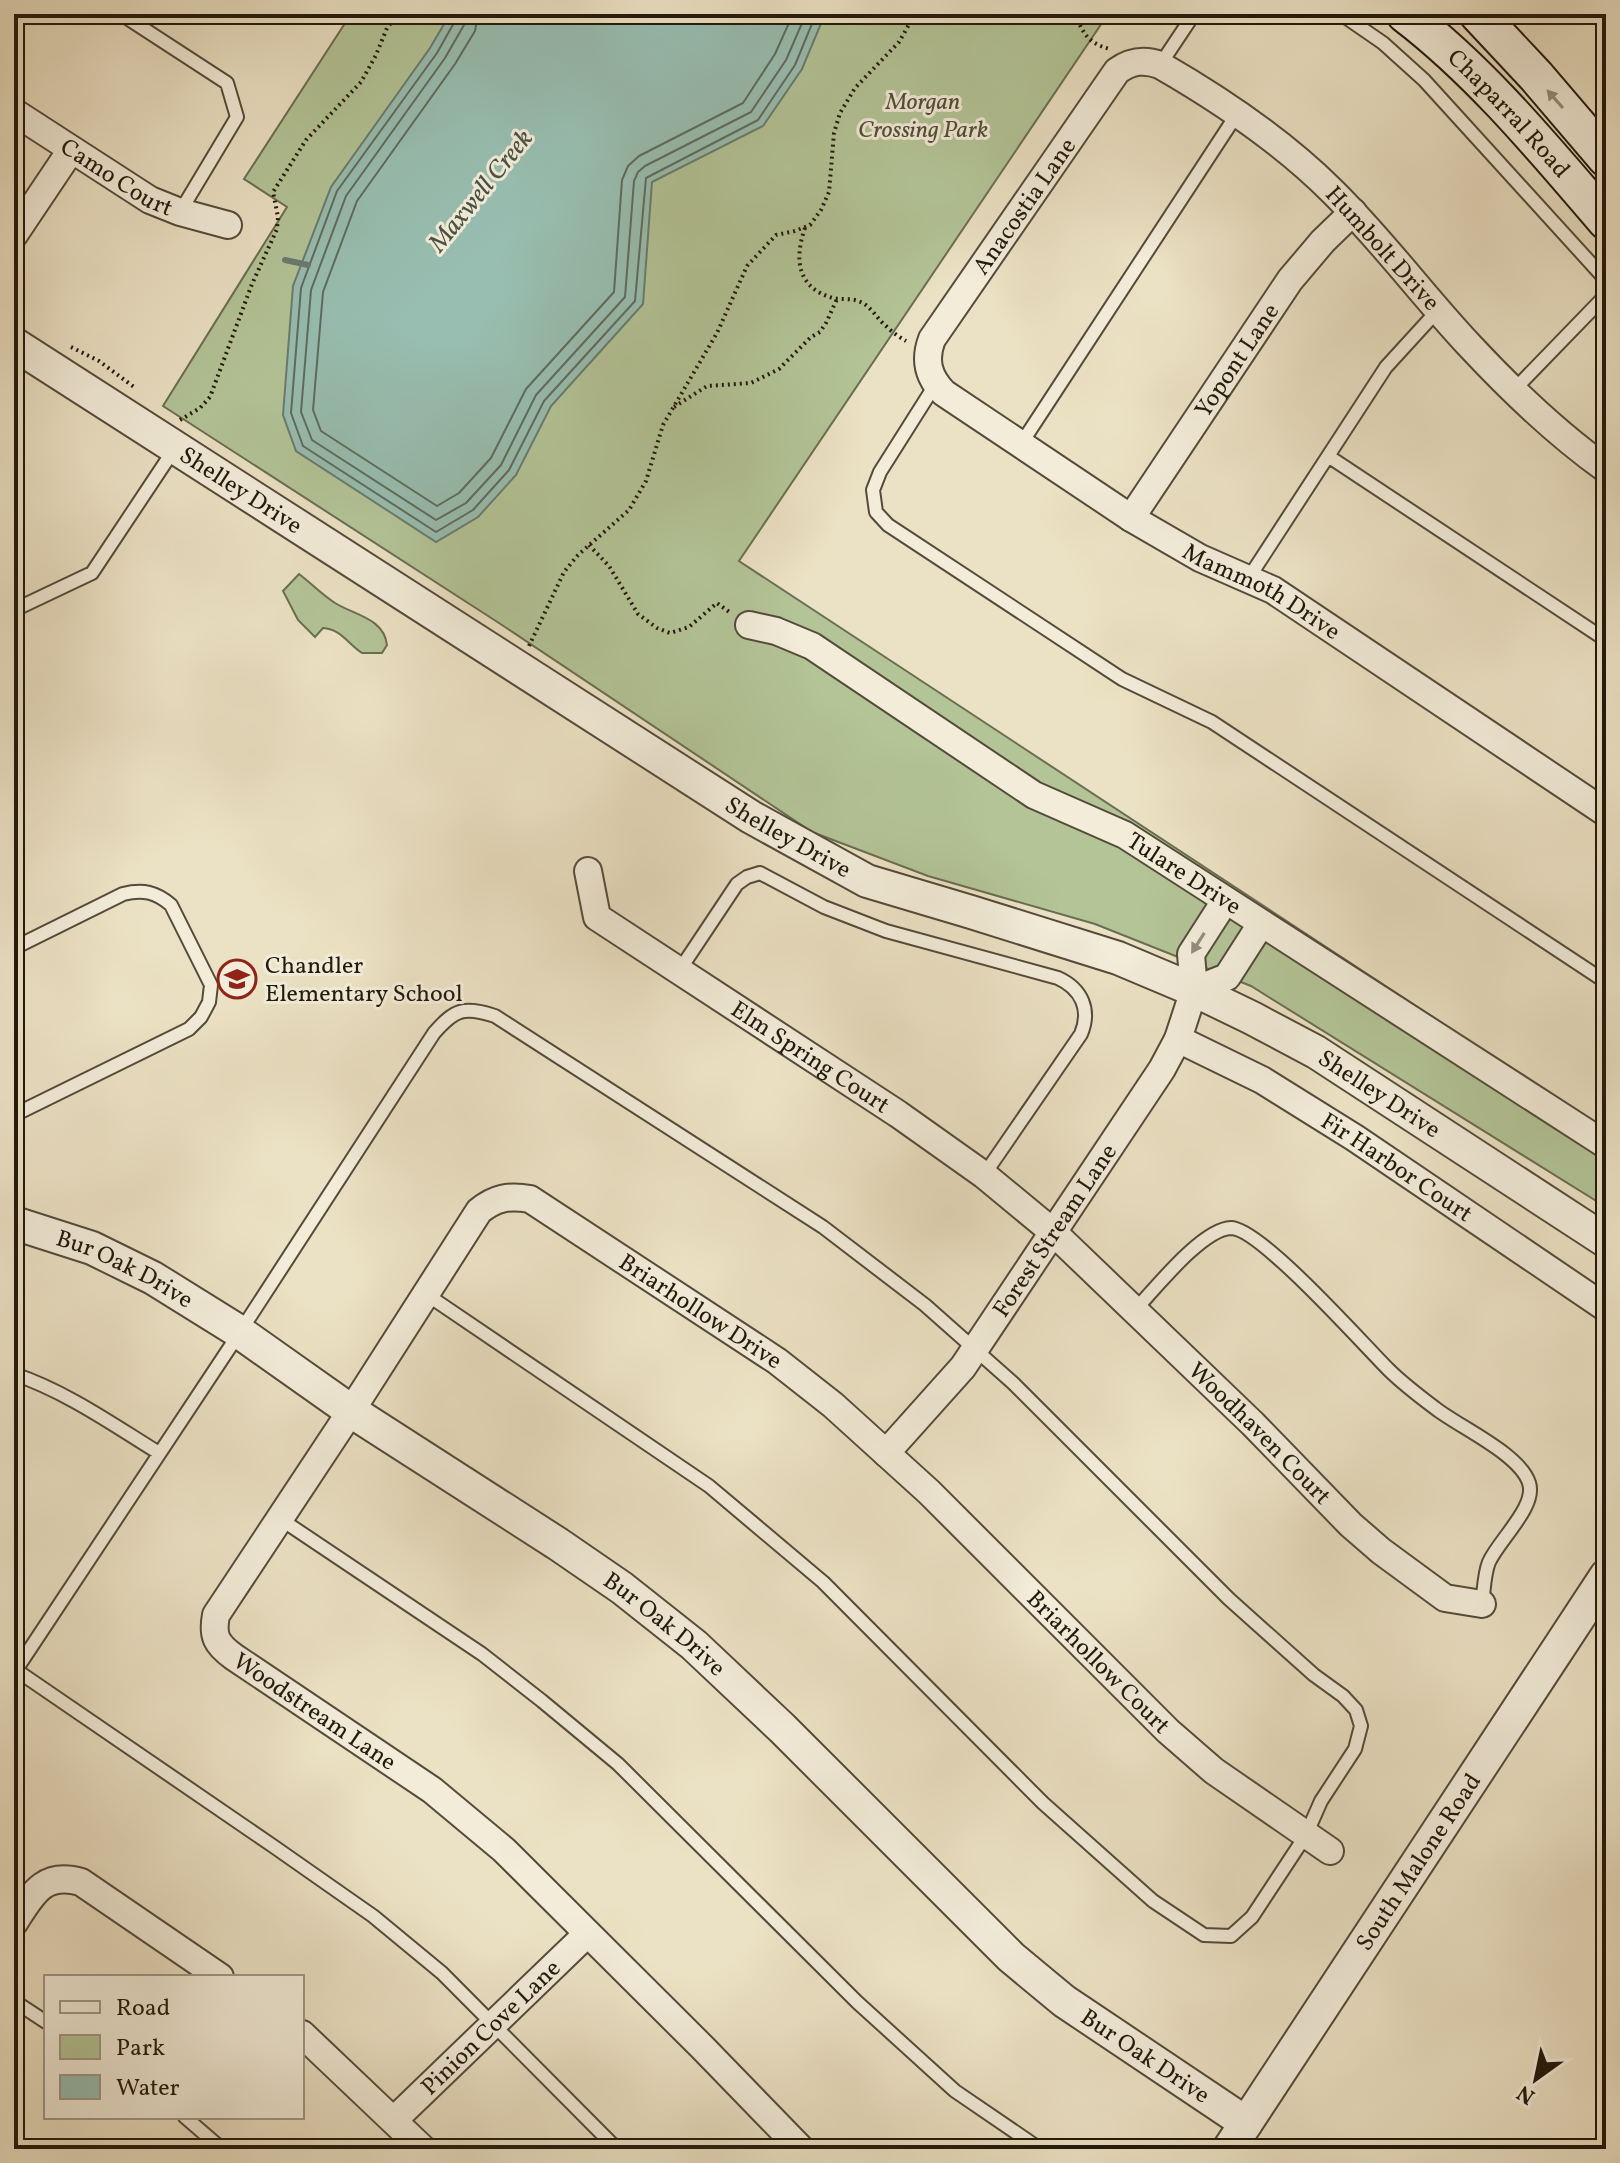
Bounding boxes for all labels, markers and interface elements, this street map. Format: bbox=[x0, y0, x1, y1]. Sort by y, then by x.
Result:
street label: Chaparral Road bbox=[1439, 42, 1577, 186]
park label: Morgan Crossing Park bbox=[858, 86, 988, 148]
one-way arrow bbox=[1547, 89, 1564, 109]
water label: Maxwell Creek bbox=[420, 122, 542, 261]
street label: Camo Court bbox=[53, 131, 177, 226]
street label: Anacostia Lane bbox=[966, 132, 1086, 283]
street label: Humbolt Drive bbox=[1316, 179, 1447, 319]
street label: Yopont Lane bbox=[1188, 297, 1289, 425]
street label: Shelley Drive bbox=[172, 439, 308, 544]
street label: Mammoth Drive bbox=[1175, 536, 1346, 649]
street label: Shelley Drive bbox=[717, 789, 857, 888]
street label: Tulare Drive bbox=[1119, 825, 1247, 925]
one-way arrow bbox=[1192, 932, 1206, 954]
place label: Chandler Elementary School bbox=[265, 950, 463, 1012]
school or university icon: Chandler Elementary School bbox=[216, 958, 258, 1000]
street label: Elm Spring Court bbox=[723, 994, 896, 1123]
street label: Shelley Drive bbox=[1310, 1043, 1447, 1148]
street label: Fir Harbor Court bbox=[1313, 1106, 1479, 1232]
street label: Forest Stream Lane bbox=[986, 1138, 1126, 1325]
street label: Bur Oak Drive bbox=[51, 1223, 199, 1318]
street label: Briarhollow Drive bbox=[611, 1247, 788, 1379]
street label: Woodhaven Court bbox=[1179, 1355, 1338, 1514]
street label: Bur Oak Drive bbox=[596, 1565, 732, 1685]
street label: Briarhollow Court bbox=[1018, 1584, 1177, 1743]
street label: Woodstream Lane bbox=[225, 1645, 402, 1780]
street label: South Malone Road bbox=[1349, 1767, 1491, 1958]
street label: Pinion Cove Lane bbox=[414, 1953, 569, 2104]
legend bbox=[44, 1975, 304, 2119]
text: Road bbox=[116, 1992, 170, 2026]
street label: Bur Oak Drive bbox=[1073, 2002, 1216, 2113]
text: Park bbox=[116, 2032, 165, 2066]
north arrow bbox=[1496, 2039, 1576, 2119]
text: Water bbox=[116, 2072, 180, 2106]
text: N bbox=[1511, 2076, 1542, 2111]

